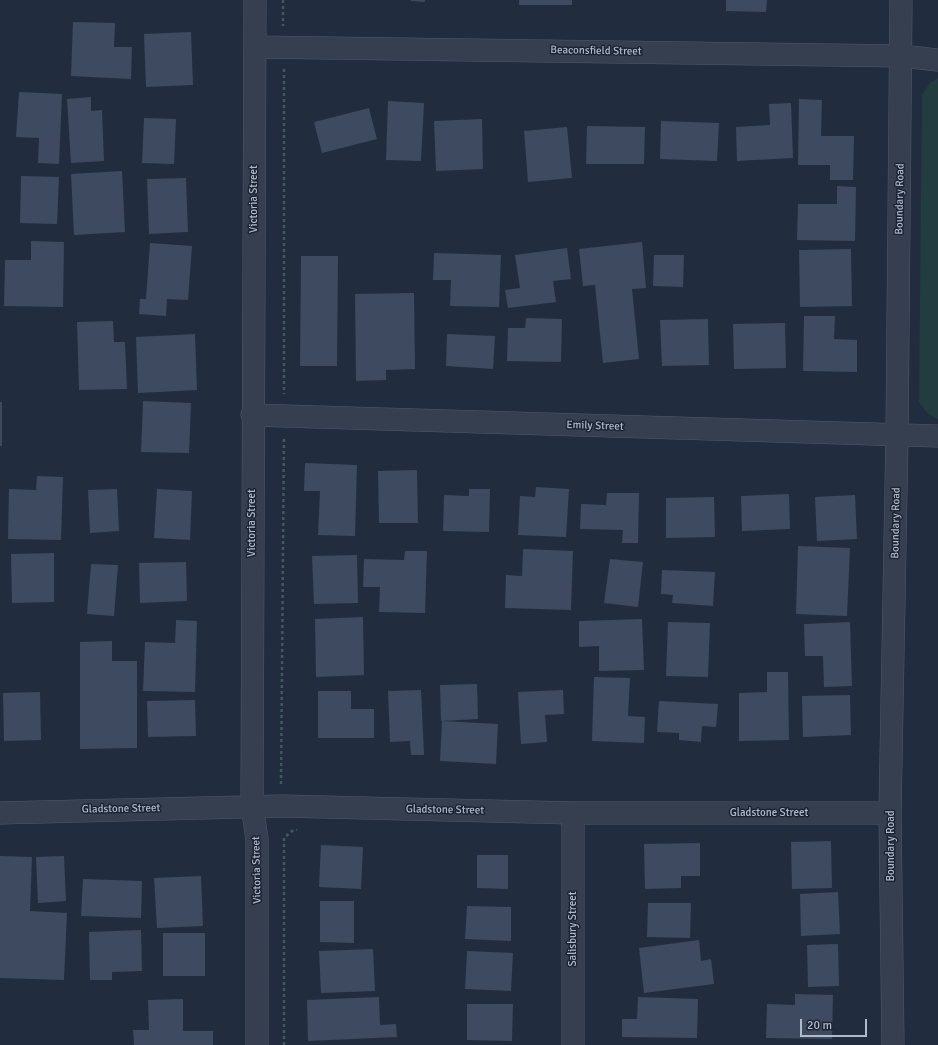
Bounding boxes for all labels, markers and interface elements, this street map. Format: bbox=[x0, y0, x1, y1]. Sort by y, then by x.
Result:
street label: Beaconsfield Street bbox=[550, 44, 642, 58]
street label: Boundary Road bbox=[893, 163, 907, 235]
street label: Victoria Street bbox=[247, 165, 261, 233]
street label: Emily Street bbox=[566, 418, 624, 434]
street label: Boundary Road bbox=[889, 487, 903, 559]
street label: Victoria Street bbox=[245, 489, 259, 557]
street label: Gladstone Street bbox=[82, 802, 160, 816]
street label: Gladstone Street bbox=[406, 803, 484, 817]
street label: Gladstone Street bbox=[730, 806, 808, 820]
street label: Boundary Road bbox=[884, 810, 898, 882]
street label: Victoria Street bbox=[250, 836, 264, 904]
street label: Salisbury Street bbox=[566, 891, 580, 967]
scale bar bbox=[802, 1011, 869, 1037]
text: 20 m bbox=[807, 1018, 832, 1033]

